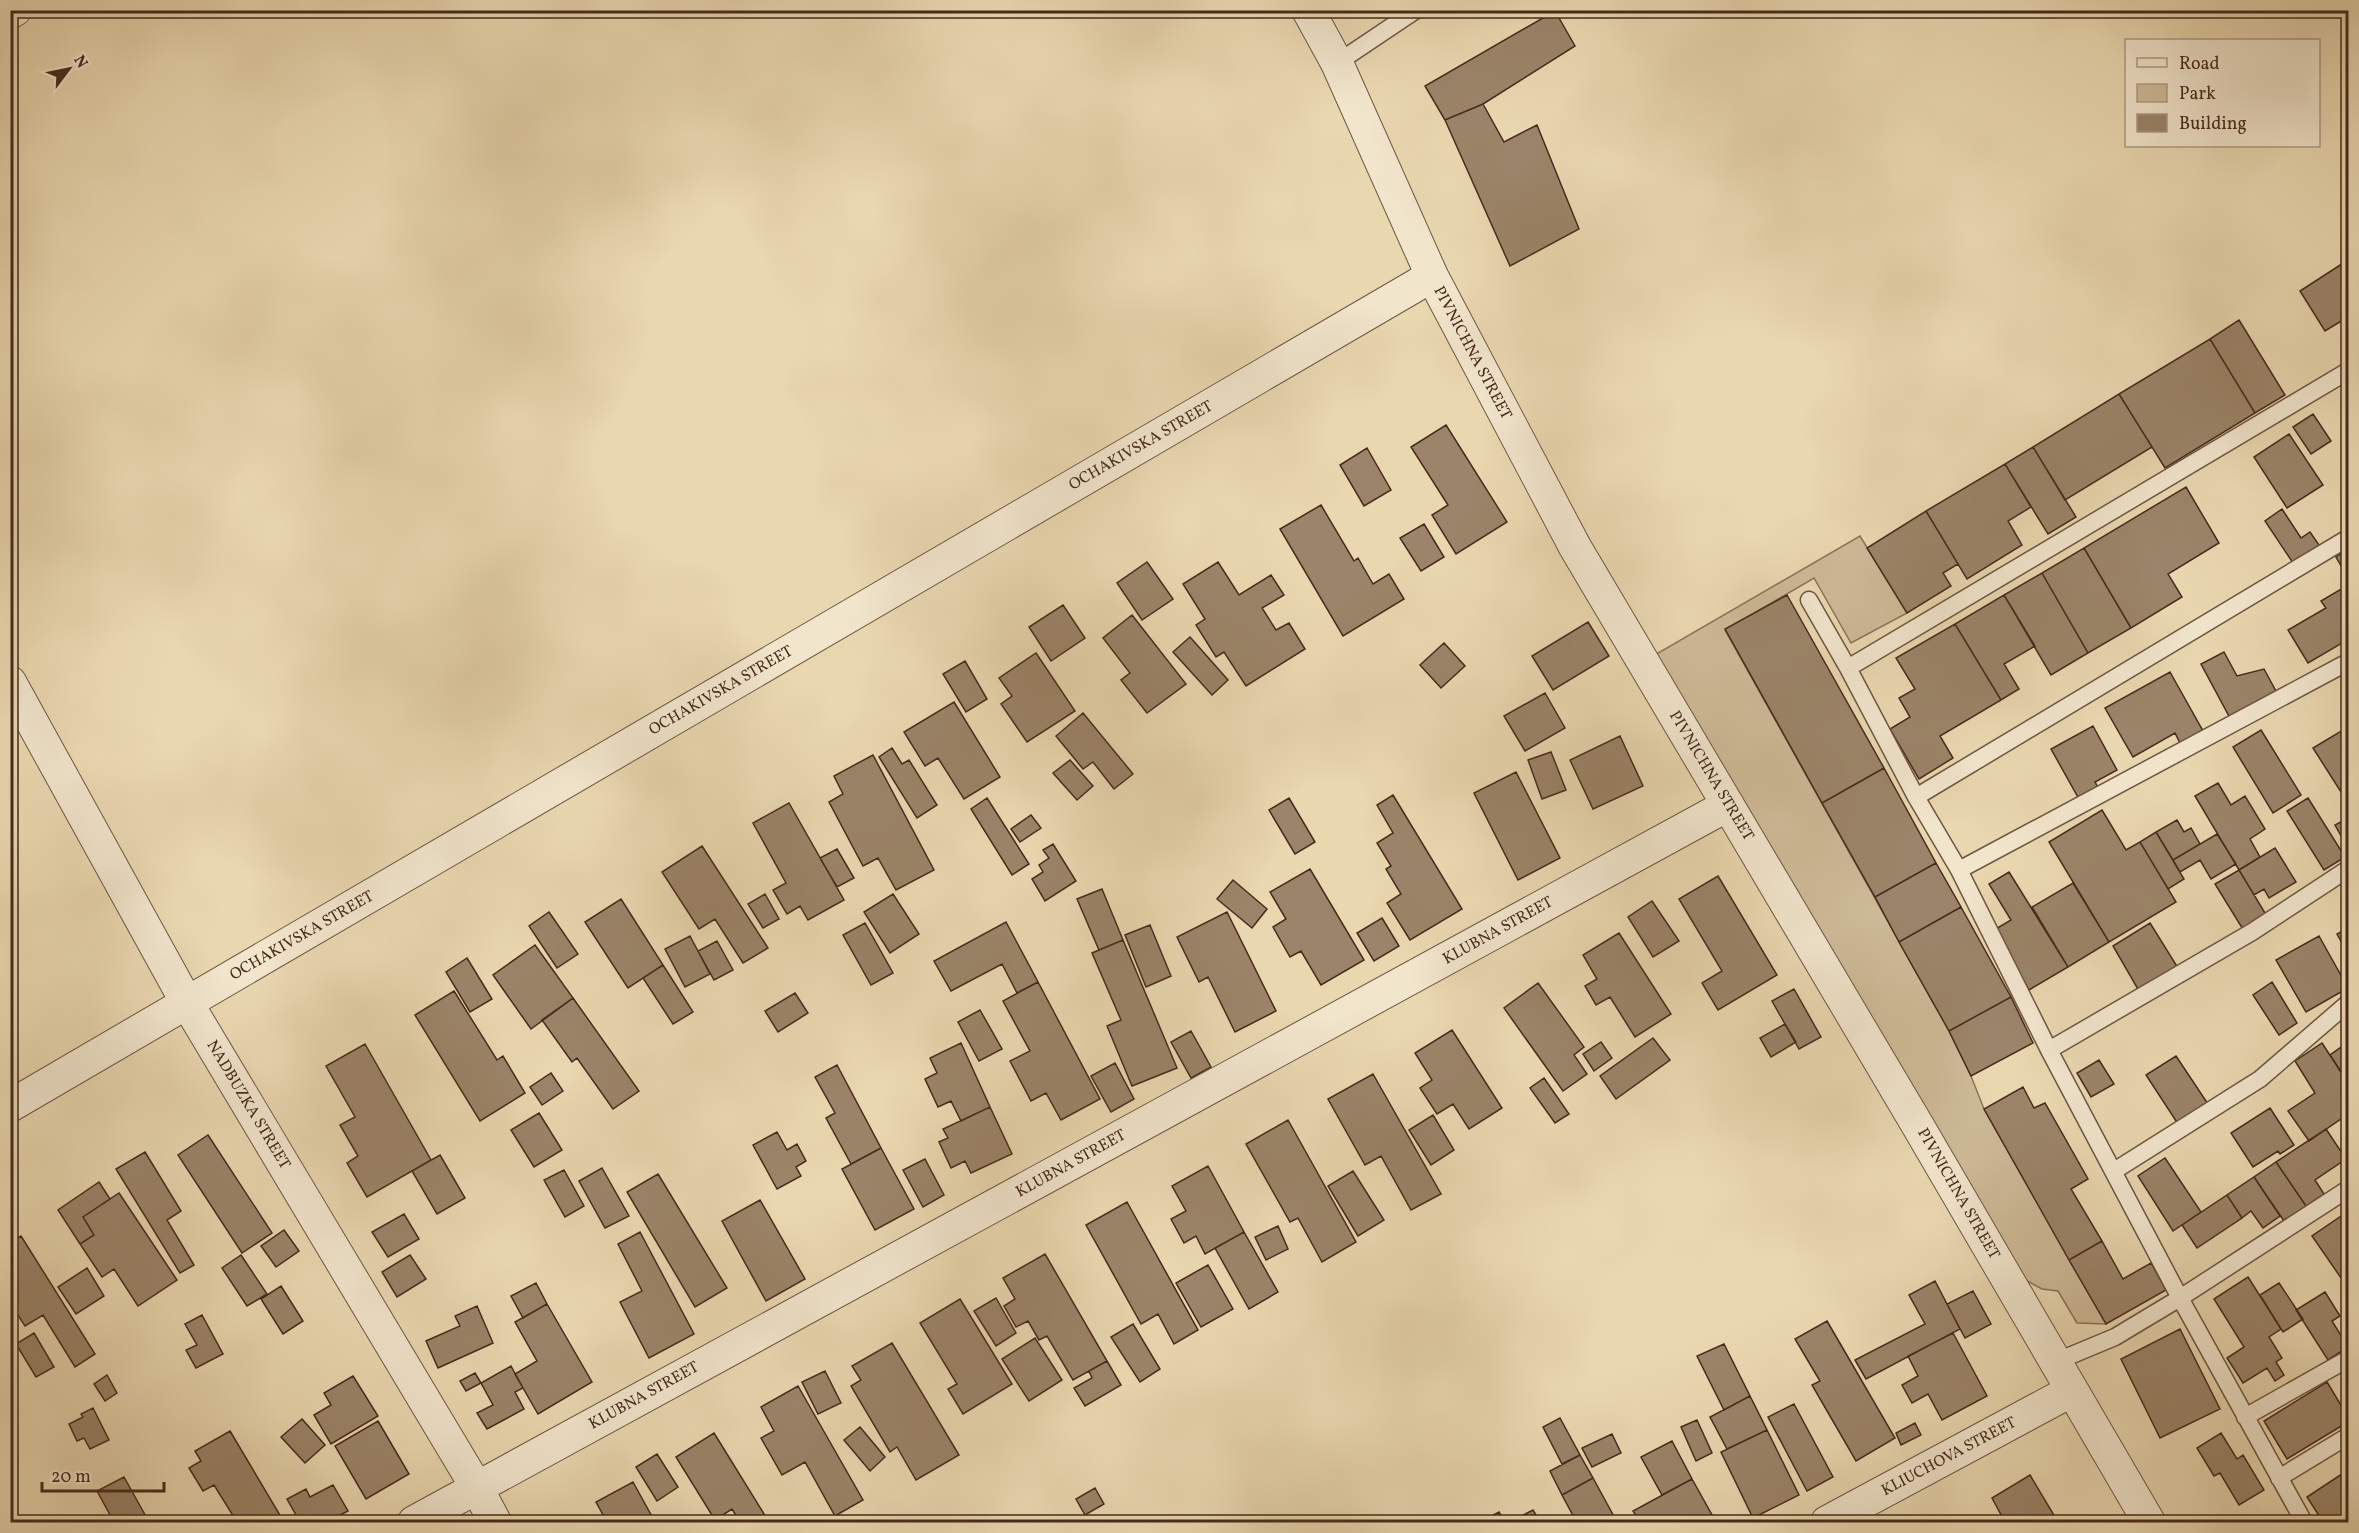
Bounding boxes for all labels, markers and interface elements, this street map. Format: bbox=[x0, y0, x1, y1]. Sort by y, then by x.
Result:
north arrow bbox=[39, 39, 99, 99]
legend bbox=[2125, 39, 2320, 147]
text: N bbox=[68, 51, 93, 73]
text: Road bbox=[2179, 52, 2220, 77]
text: Park bbox=[2179, 82, 2216, 107]
text: Building bbox=[2179, 112, 2247, 137]
street label: PIVNICHNA STREET bbox=[1427, 282, 1517, 424]
street label: OCHAKIVSKA STREET bbox=[1065, 396, 1217, 496]
street label: OCHAKIVSKA STREET bbox=[645, 641, 797, 741]
street label: PIVNICHNA STREET bbox=[1663, 707, 1759, 845]
street label: OCHAKIVSKA STREET bbox=[226, 886, 378, 986]
street label: KLUBNA STREET bbox=[1439, 892, 1557, 970]
street label: NADBUZKA STREET bbox=[201, 1036, 295, 1174]
street label: PIVNICHNA STREET bbox=[1911, 1124, 2005, 1264]
street label: KLUBNA STREET bbox=[1012, 1125, 1130, 1203]
street label: KLUBNA STREET bbox=[585, 1357, 703, 1435]
street label: KLIUCHOVA STREET bbox=[1878, 1412, 2020, 1502]
scale bar bbox=[42, 1455, 164, 1493]
text: 20 m bbox=[51, 1465, 91, 1490]

